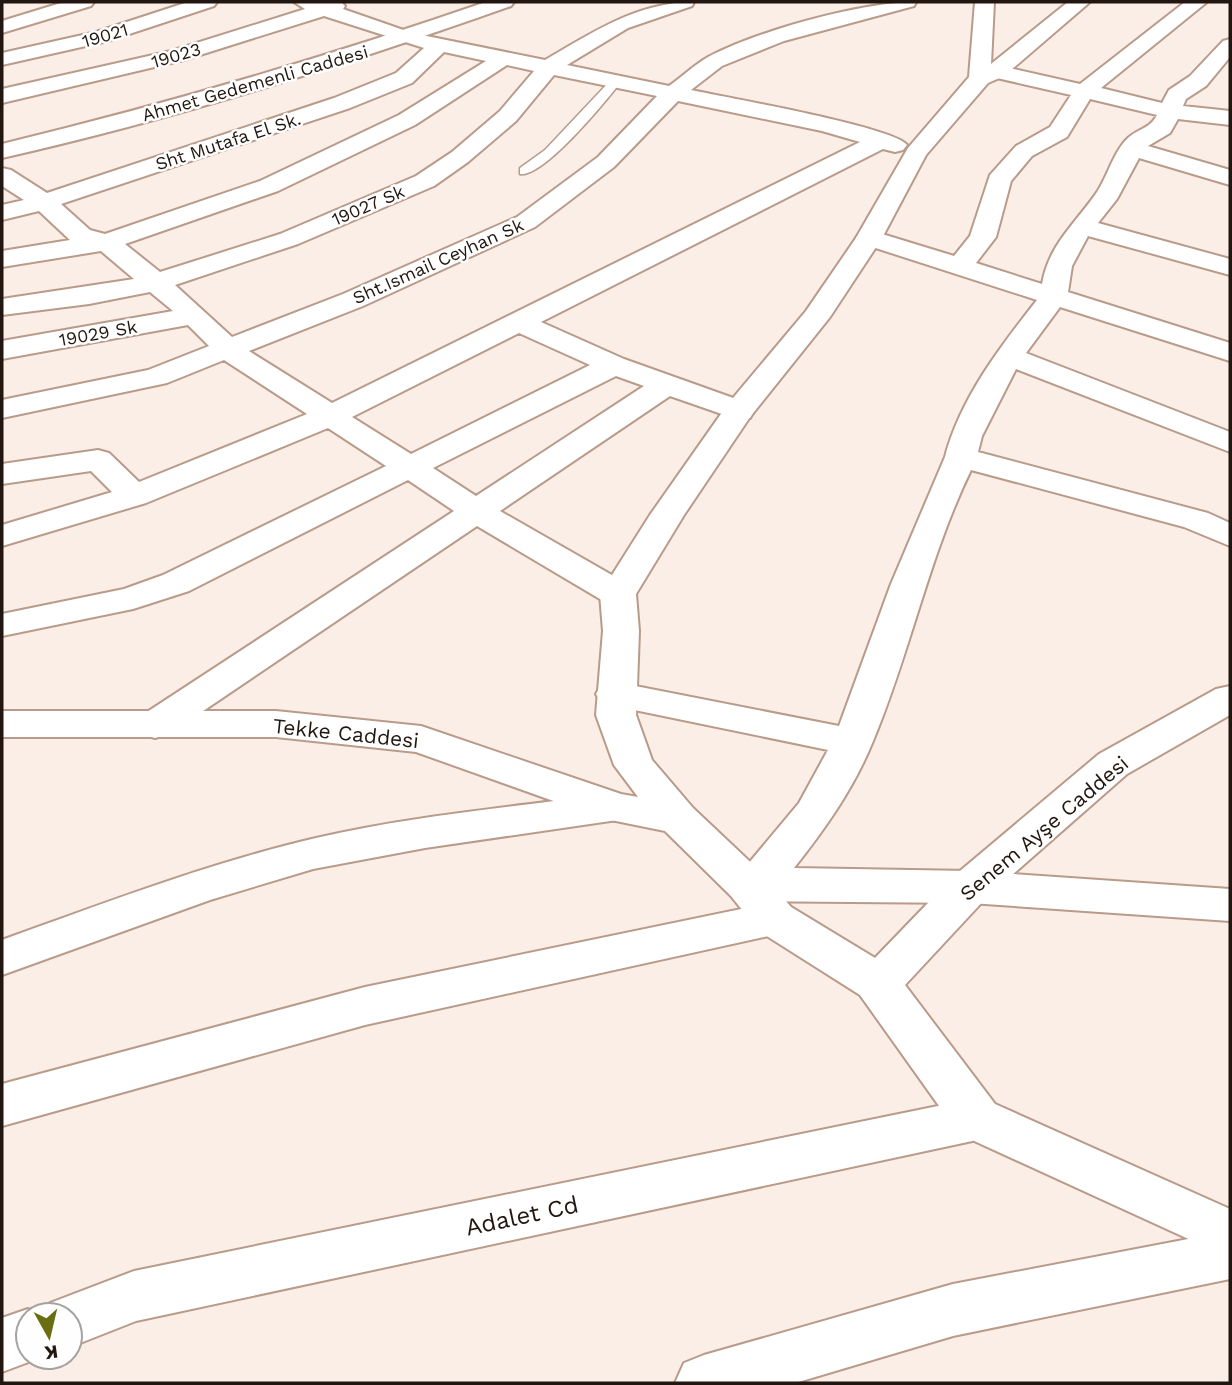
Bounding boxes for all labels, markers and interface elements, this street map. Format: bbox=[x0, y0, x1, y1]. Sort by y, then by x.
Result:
street label: 19021 bbox=[80, 18, 130, 52]
street label: 19023 bbox=[149, 38, 203, 72]
street label: Ahmet Gedemenli Caddesi bbox=[140, 41, 370, 125]
street label: Sht Mutafa El Sk. bbox=[153, 108, 303, 174]
street label: 19027 Sk bbox=[329, 180, 407, 230]
street label: Sht.Ismail Ceyhan Sk bbox=[349, 214, 527, 308]
street label: 19029 Sk bbox=[57, 316, 139, 350]
street label: Tekke Caddesi bbox=[272, 713, 420, 753]
street label: Senem Ayşe Caddesi bbox=[955, 750, 1133, 906]
street label: Adalet Cd bbox=[463, 1190, 581, 1242]
north arrow bbox=[14, 1301, 84, 1371]
text: K bbox=[43, 1340, 59, 1365]

